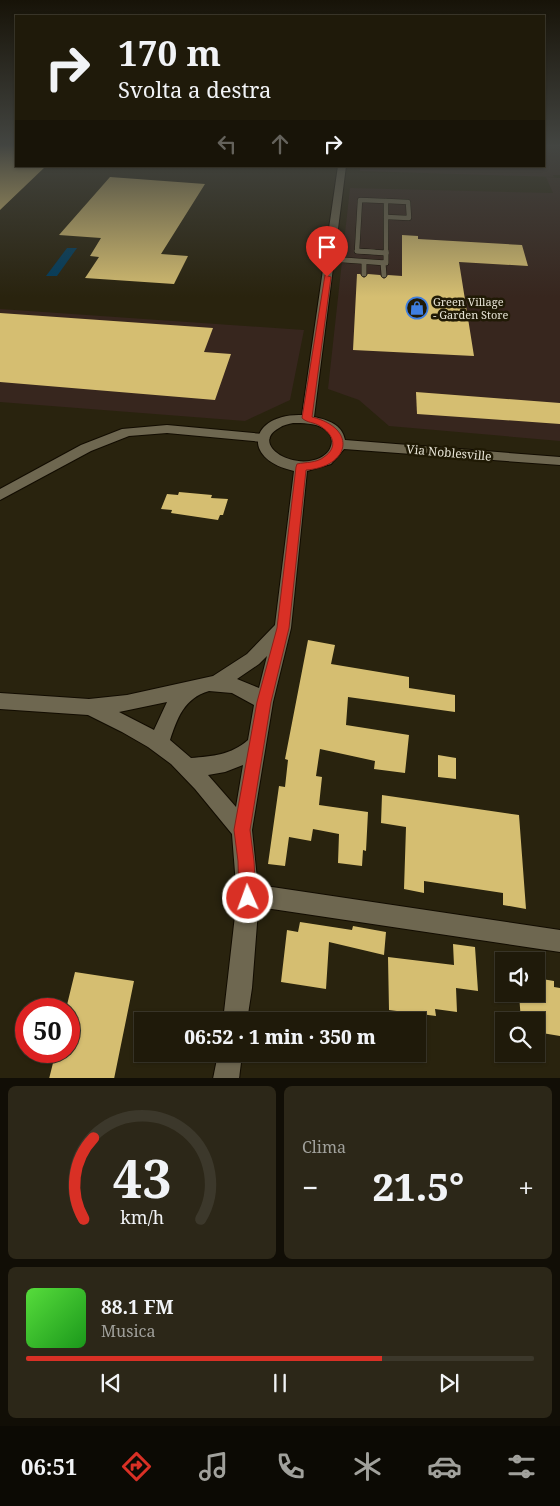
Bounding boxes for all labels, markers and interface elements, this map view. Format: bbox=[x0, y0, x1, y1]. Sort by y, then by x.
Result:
text: 170 m bbox=[118, 29, 221, 76]
icon: right bbox=[35, 35, 100, 100]
text: Svolta a destra bbox=[118, 74, 271, 104]
icon: left bbox=[213, 130, 241, 158]
icon: ahead bbox=[266, 130, 294, 158]
icon: right bbox=[319, 130, 347, 158]
pin bbox=[306, 226, 348, 277]
icon: arrive bbox=[313, 233, 341, 261]
place label: Green Village - Garden Store bbox=[433, 294, 508, 322]
shop icon: Green Village - Garden Store bbox=[405, 296, 429, 320]
street label: Via Noblesville bbox=[406, 440, 492, 465]
position arrow bbox=[221, 871, 273, 923]
map controls bbox=[495, 952, 545, 1062]
button: sound bbox=[495, 952, 545, 1002]
speed limit sign: 50 bbox=[15, 998, 80, 1063]
button: search bbox=[495, 1012, 545, 1062]
text: 06:52 · 1 min · 350 m bbox=[184, 1024, 376, 1050]
text: Clima bbox=[302, 1136, 346, 1158]
text: 43 bbox=[113, 1142, 171, 1213]
text: 21.5° bbox=[372, 1160, 464, 1212]
text: − bbox=[302, 1168, 318, 1206]
text: + bbox=[518, 1168, 534, 1206]
text: km/h bbox=[120, 1205, 164, 1229]
text: 88.1 FM bbox=[101, 1294, 174, 1320]
text: Musica bbox=[101, 1320, 155, 1342]
icon: previous bbox=[97, 1369, 125, 1397]
icon: pause bbox=[266, 1369, 294, 1397]
icon: next bbox=[435, 1369, 463, 1397]
icon: directions bbox=[119, 1449, 154, 1484]
icon: music bbox=[196, 1449, 231, 1484]
icon: phone bbox=[273, 1449, 308, 1484]
icon: climate bbox=[350, 1449, 385, 1484]
icon: car bbox=[427, 1449, 462, 1484]
icon: filters bbox=[504, 1449, 539, 1484]
text: 06:51 bbox=[21, 1451, 77, 1481]

